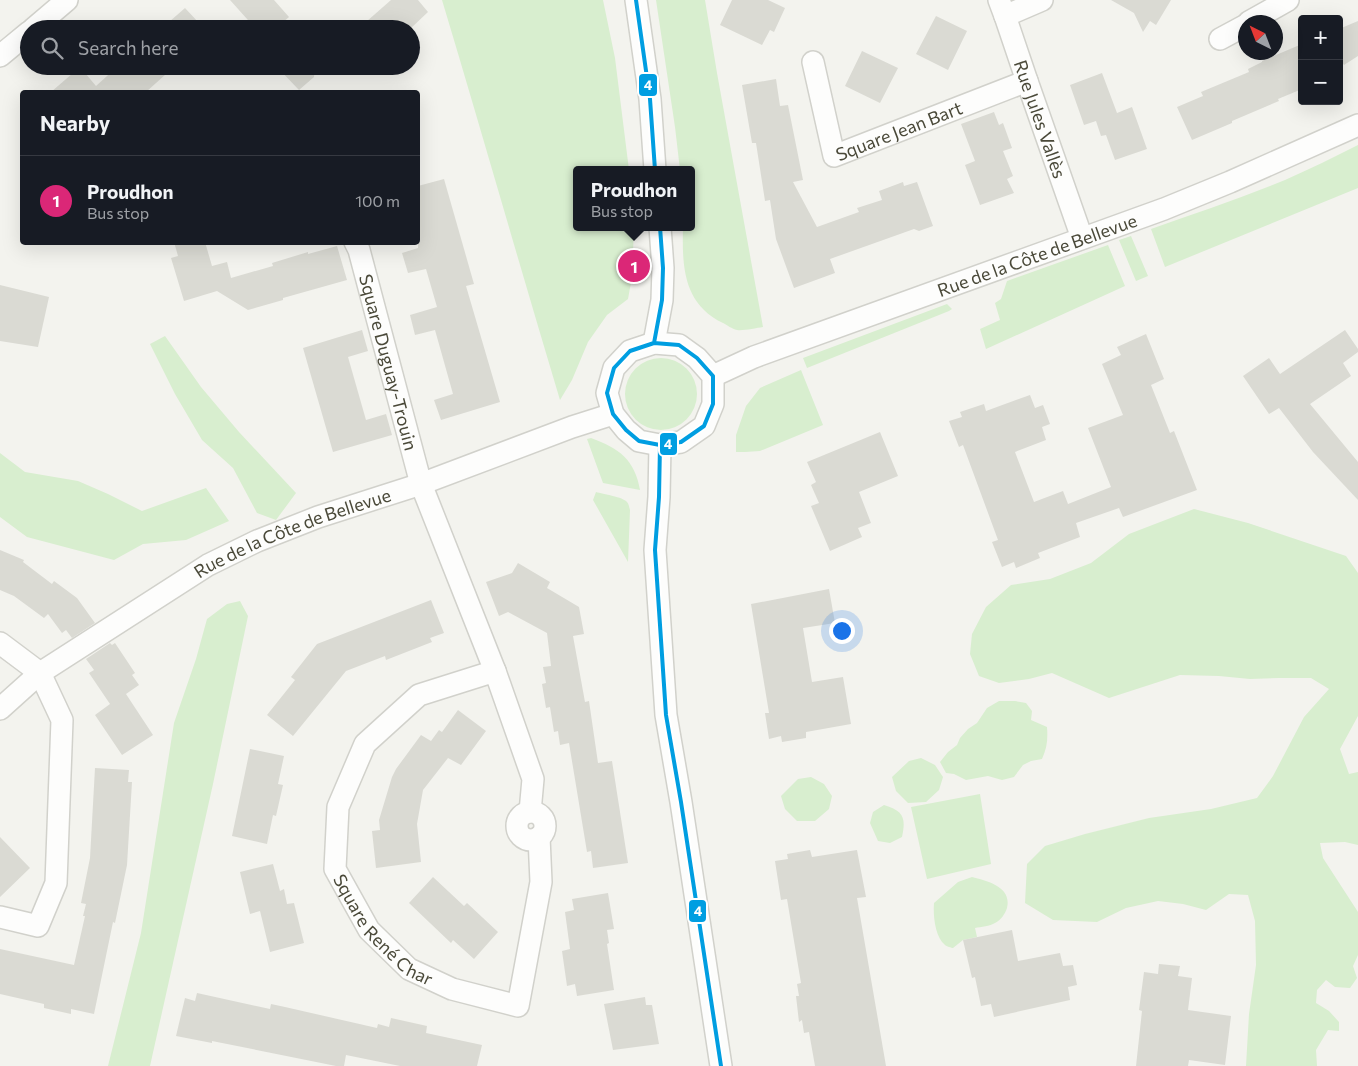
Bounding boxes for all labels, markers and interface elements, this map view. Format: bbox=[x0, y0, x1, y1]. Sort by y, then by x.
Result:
north arrow bbox=[1238, 15, 1283, 60]
map controls bbox=[1298, 15, 1343, 105]
button: + bbox=[1298, 15, 1343, 60]
search box bbox=[20, 20, 420, 75]
icon: search bbox=[38, 34, 66, 62]
text: Search here bbox=[78, 36, 178, 59]
street label: Rue Jules Vallès bbox=[1010, 57, 1071, 181]
button: − bbox=[1298, 60, 1343, 105]
line badge: 4 bbox=[638, 73, 658, 97]
text: 4 bbox=[644, 76, 653, 93]
street label: Square Jean Bart bbox=[833, 96, 965, 165]
text: Nearby bbox=[40, 110, 110, 135]
popup bbox=[573, 166, 695, 231]
text: Proudhon bbox=[591, 178, 677, 201]
text: Proudhon bbox=[87, 180, 174, 203]
text: 1 bbox=[52, 191, 60, 210]
text: 100 m bbox=[355, 191, 400, 210]
text: Bus stop bbox=[591, 201, 653, 220]
text: Bus stop bbox=[87, 203, 149, 222]
street label: Rue de la Côte de Bellevue bbox=[934, 209, 1140, 301]
pin: 1 bbox=[618, 247, 650, 285]
street label: Square Duguay-Trouin bbox=[355, 272, 423, 453]
line badge: 4 bbox=[659, 432, 678, 456]
text: 4 bbox=[664, 435, 673, 452]
street label: Rue de la Côte de Bellevue bbox=[190, 483, 393, 582]
your location bbox=[829, 618, 855, 644]
street label: Square René Char bbox=[329, 870, 437, 990]
line badge: 4 bbox=[688, 899, 707, 923]
text: 4 bbox=[694, 902, 703, 919]

